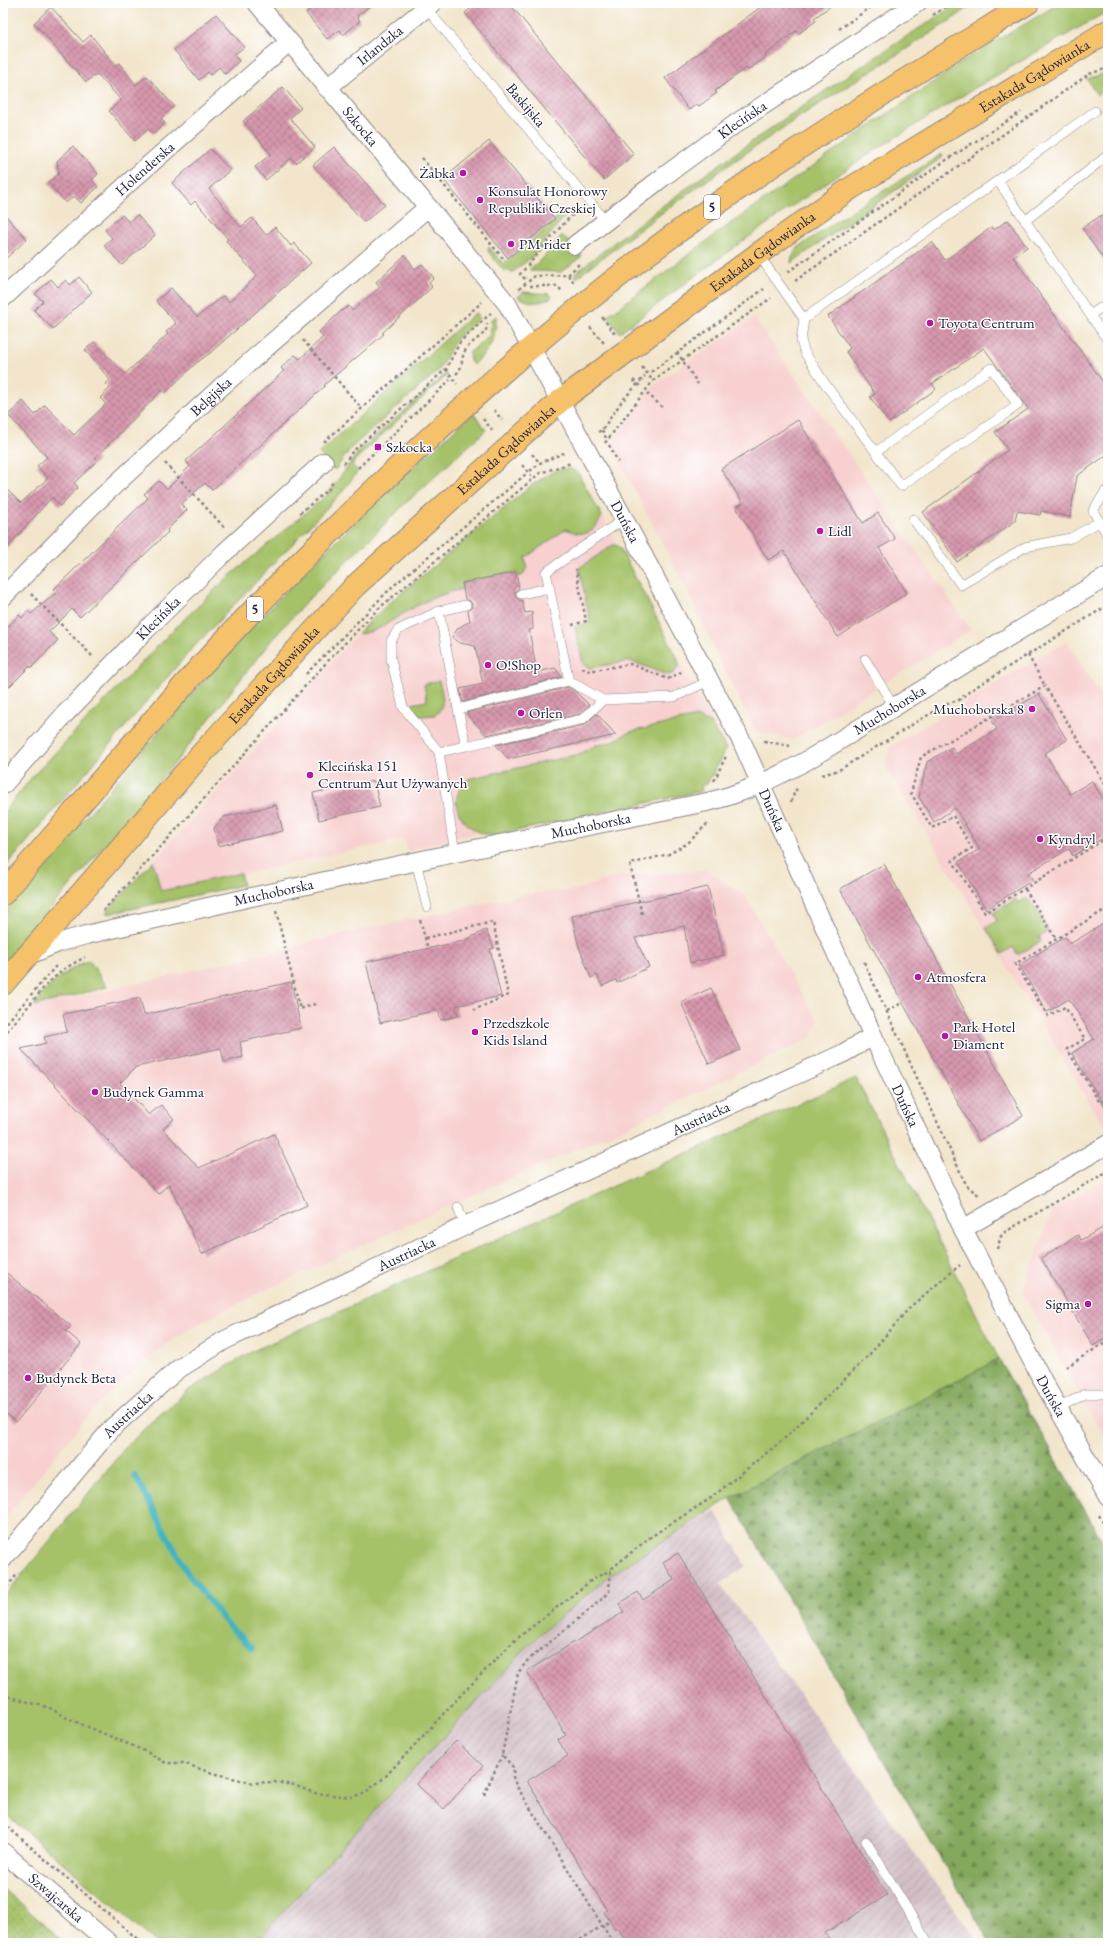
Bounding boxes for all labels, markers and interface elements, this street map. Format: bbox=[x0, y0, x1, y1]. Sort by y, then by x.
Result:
street label: Irlandzka bbox=[353, 20, 406, 69]
street label: Estakada Gądowianka bbox=[975, 35, 1093, 117]
street label: Baskijska bbox=[503, 79, 550, 131]
street label: Klecińska bbox=[714, 96, 770, 143]
street label: Szkocka bbox=[339, 102, 383, 150]
street label: Holenderska bbox=[111, 137, 178, 200]
place label: Żabka bbox=[419, 163, 455, 182]
marker: Żabka bbox=[458, 168, 468, 178]
place label: Konsulat Honorowy Republiki Czeskiej bbox=[488, 181, 608, 217]
marker: Konsulat Honorowy Republiki Czeskiej bbox=[475, 195, 485, 205]
road number: 5 bbox=[704, 195, 720, 219]
street label: Estakada Gądowianka bbox=[705, 206, 819, 296]
place label: PM rider bbox=[519, 234, 571, 253]
marker: PM rider bbox=[506, 239, 516, 249]
place label: Toyota Centrum bbox=[938, 313, 1035, 332]
marker: Toyota Centrum bbox=[925, 318, 935, 328]
street label: Belgijska bbox=[186, 372, 235, 420]
street label: Estakada Gądowianka bbox=[453, 400, 559, 499]
place label: Szkocka bbox=[386, 437, 432, 456]
marker: Szkocka bbox=[373, 442, 383, 452]
street label: Duńska bbox=[607, 497, 645, 546]
place label: Lidl bbox=[828, 521, 852, 540]
marker: Lidl bbox=[815, 526, 825, 536]
street label: Klecińska bbox=[131, 592, 184, 644]
road number: 5 bbox=[247, 597, 263, 621]
street label: Estakada Gądowianka bbox=[224, 621, 323, 728]
place label: O!Shop bbox=[496, 655, 541, 674]
marker: O!Shop bbox=[483, 660, 493, 670]
street label: Muchoborska bbox=[850, 680, 929, 739]
place label: Muchoborska 8 bbox=[933, 699, 1024, 718]
place label: Orlen bbox=[529, 703, 563, 722]
marker: Muchoborska 8 bbox=[1027, 704, 1037, 714]
marker: Orlen bbox=[516, 708, 526, 718]
place label: Klecińska 151 Centrum Aut Używanych bbox=[318, 756, 468, 792]
marker: Klecińska 151 Centrum Aut Używanych bbox=[305, 770, 315, 780]
street label: Duńska bbox=[755, 785, 791, 834]
street label: Muchoborska bbox=[549, 808, 632, 842]
place label: Kyndryl bbox=[1048, 829, 1096, 848]
marker: Kyndryl bbox=[1035, 834, 1045, 844]
street label: Muchoborska bbox=[232, 874, 315, 910]
place label: Atmosfera bbox=[925, 967, 986, 986]
marker: Atmosfera bbox=[913, 972, 923, 982]
place label: Przedszkole Kids Island bbox=[483, 1013, 550, 1049]
place label: Park Hotel Diament bbox=[953, 1017, 1016, 1053]
marker: Przedszkole Kids Island bbox=[470, 1027, 480, 1037]
marker: Park Hotel Diament bbox=[940, 1031, 950, 1041]
street label: Duńska bbox=[888, 1081, 924, 1130]
place label: Budynek Gamma bbox=[103, 1082, 204, 1101]
marker: Budynek Gamma bbox=[90, 1087, 100, 1097]
street label: Austriacka bbox=[668, 1097, 733, 1140]
street label: Austriacka bbox=[373, 1232, 438, 1276]
place label: Sigma bbox=[1045, 1294, 1080, 1313]
marker: Sigma bbox=[1083, 1299, 1093, 1309]
place label: Budynek Beta bbox=[36, 1368, 116, 1387]
street label: Duńska bbox=[1032, 1372, 1071, 1420]
marker: Budynek Beta bbox=[23, 1373, 33, 1383]
street label: Austriacka bbox=[97, 1386, 156, 1442]
street label: Szwajcarska bbox=[25, 1868, 88, 1926]

